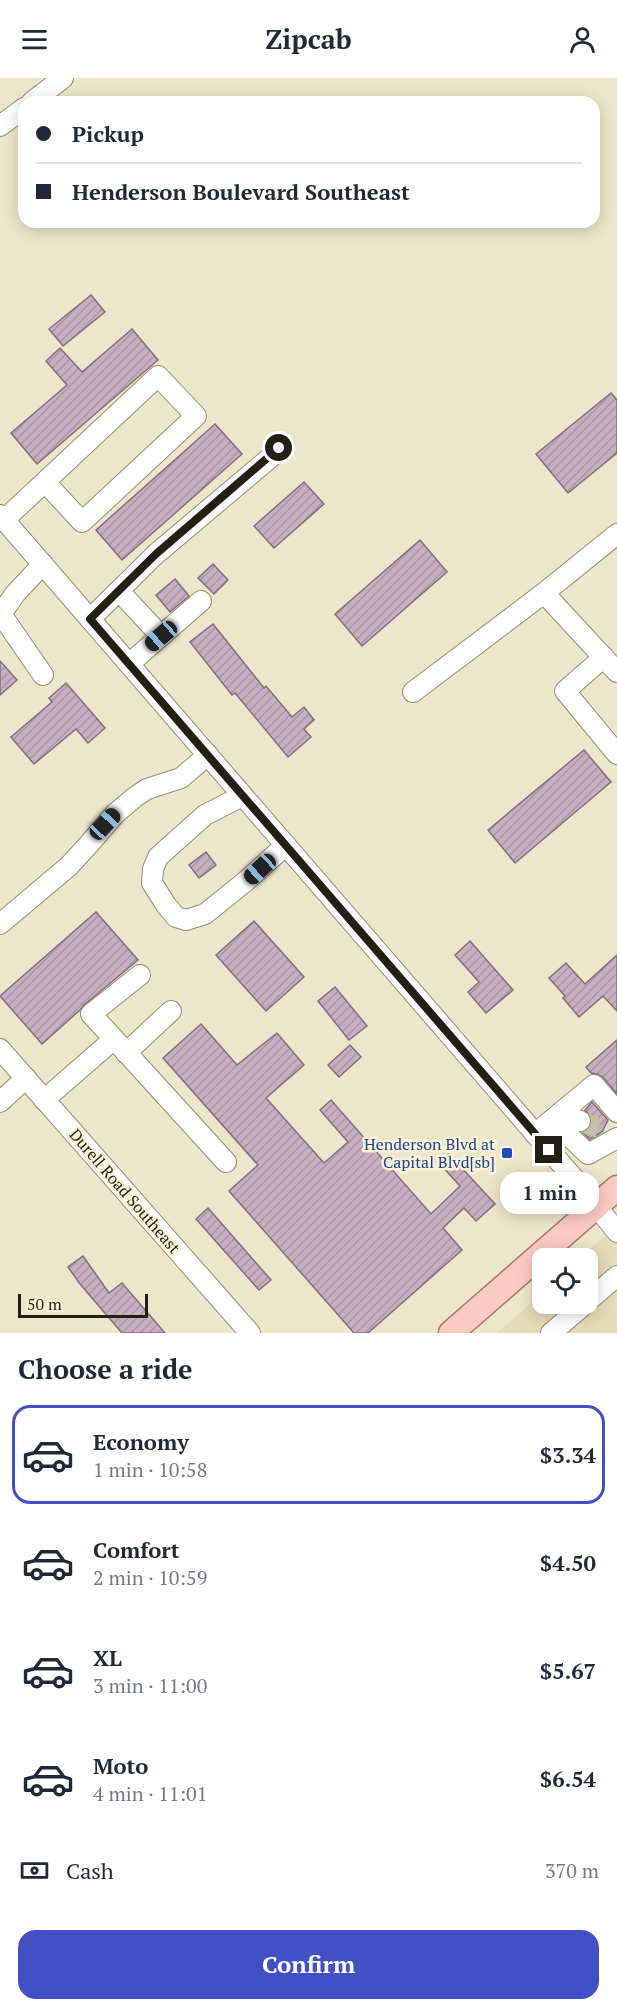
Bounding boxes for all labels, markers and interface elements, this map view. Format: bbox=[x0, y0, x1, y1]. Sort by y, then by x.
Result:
text: Zipcab bbox=[265, 21, 352, 57]
icon: menu bbox=[18, 23, 51, 56]
icon: person bbox=[566, 23, 599, 56]
text: Pickup bbox=[72, 119, 144, 148]
text: Henderson Boulevard Southeast bbox=[72, 177, 410, 206]
route start bbox=[265, 434, 292, 461]
car bbox=[142, 617, 180, 655]
car bbox=[86, 805, 124, 843]
car bbox=[241, 850, 279, 888]
street label: Durell Road Southeast bbox=[65, 1124, 185, 1258]
place label: Henderson Blvd at Capital Blvd[sb] bbox=[364, 1133, 495, 1173]
route end bbox=[535, 1136, 562, 1163]
marker: Henderson Blvd at Capital Blvd[sb] bbox=[500, 1146, 514, 1160]
callout: 1 min bbox=[500, 1171, 598, 1213]
text: 1 min bbox=[522, 1179, 577, 1206]
map controls bbox=[532, 1248, 598, 1314]
button: locate bbox=[532, 1248, 598, 1314]
scale bar bbox=[18, 1291, 148, 1318]
text: 50 m bbox=[27, 1293, 62, 1315]
text: Choose a ride bbox=[18, 1351, 193, 1387]
text: Economy bbox=[93, 1427, 189, 1456]
icon: car bbox=[21, 1428, 75, 1482]
text: $3.34 bbox=[540, 1440, 596, 1469]
text: 1 min · 10:58 bbox=[93, 1456, 207, 1483]
text: Comfort bbox=[93, 1535, 179, 1564]
icon: car bbox=[21, 1536, 75, 1590]
text: $4.50 bbox=[540, 1548, 596, 1577]
text: 2 min · 10:59 bbox=[93, 1564, 207, 1591]
text: XL bbox=[93, 1643, 122, 1672]
icon: car bbox=[21, 1644, 75, 1698]
text: $5.67 bbox=[540, 1656, 596, 1685]
text: 3 min · 11:00 bbox=[93, 1672, 207, 1699]
text: Moto bbox=[93, 1751, 148, 1780]
icon: car bbox=[21, 1752, 75, 1806]
text: $6.54 bbox=[540, 1764, 596, 1793]
text: 4 min · 11:01 bbox=[93, 1780, 207, 1807]
icon: cash bbox=[18, 1854, 51, 1887]
text: Cash bbox=[66, 1856, 114, 1885]
text: 370 m bbox=[545, 1857, 599, 1884]
button: Confirm bbox=[18, 1930, 599, 1999]

